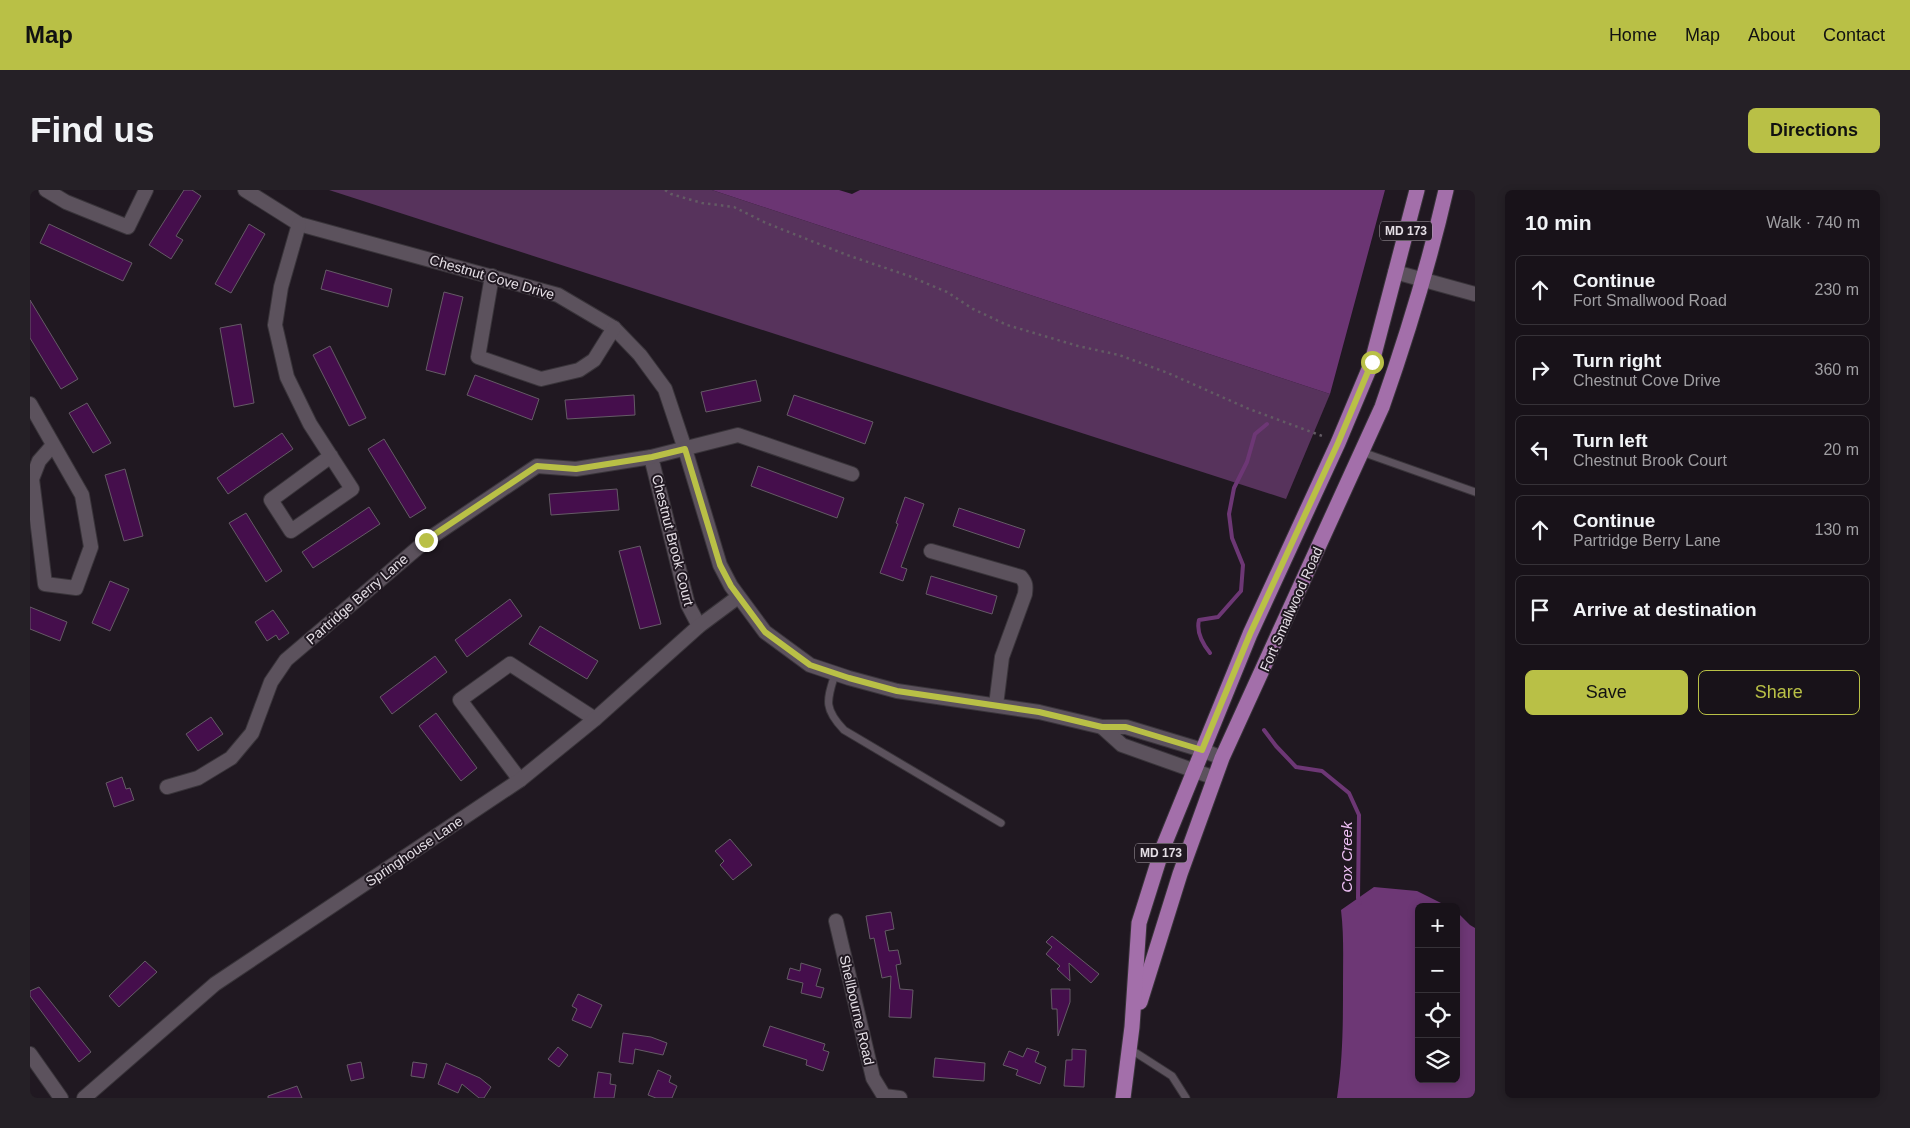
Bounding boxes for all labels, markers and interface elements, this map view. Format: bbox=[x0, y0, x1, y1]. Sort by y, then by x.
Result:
text: Map bbox=[25, 21, 73, 48]
text: Home bbox=[1609, 25, 1657, 45]
text: Map bbox=[1685, 25, 1720, 45]
text: About bbox=[1748, 25, 1795, 45]
text: Contact bbox=[1823, 25, 1885, 45]
button: Directions bbox=[1748, 108, 1880, 153]
text: Find us bbox=[30, 110, 154, 149]
text: 10 min bbox=[1525, 211, 1592, 234]
text: Walk · 740 m bbox=[1766, 214, 1860, 231]
road number: MD 173 bbox=[1380, 221, 1432, 240]
street label: Chestnut Cove Drive bbox=[428, 252, 556, 303]
text: Continue bbox=[1573, 270, 1655, 291]
icon: ahead bbox=[1526, 276, 1554, 304]
text: 230 m bbox=[1815, 281, 1859, 298]
text: Fort Smallwood Road bbox=[1573, 292, 1727, 309]
text: Turn right bbox=[1573, 350, 1661, 371]
route start bbox=[1361, 351, 1384, 374]
icon: right bbox=[1526, 356, 1554, 384]
text: 360 m bbox=[1815, 361, 1859, 378]
text: Chestnut Cove Drive bbox=[1573, 372, 1721, 389]
text: Turn left bbox=[1573, 430, 1648, 451]
icon: left bbox=[1526, 436, 1554, 464]
text: 20 m bbox=[1823, 441, 1859, 458]
text: Chestnut Brook Court bbox=[1573, 452, 1727, 469]
street label: Chestnut Brook Court bbox=[649, 473, 697, 607]
text: Continue bbox=[1573, 510, 1655, 531]
icon: ahead bbox=[1526, 516, 1554, 544]
text: 130 m bbox=[1815, 521, 1859, 538]
route end bbox=[415, 529, 438, 552]
text: Partridge Berry Lane bbox=[1573, 532, 1721, 549]
street label: Fort Smallwood Road bbox=[1256, 544, 1326, 674]
street label: Partridge Berry Lane bbox=[303, 550, 411, 647]
icon: arrive bbox=[1526, 596, 1554, 624]
text: Arrive at destination bbox=[1573, 599, 1757, 620]
button: Save bbox=[1525, 670, 1688, 715]
button: Share bbox=[1698, 670, 1860, 715]
street label: Springhouse Lane bbox=[362, 812, 466, 889]
water label: Cox Creek bbox=[1338, 820, 1355, 892]
road number: MD 173 bbox=[1135, 844, 1187, 862]
map controls bbox=[1415, 903, 1460, 1083]
button: + bbox=[1415, 903, 1460, 948]
button: − bbox=[1415, 948, 1460, 993]
street label: Shellbourne Road bbox=[837, 954, 877, 1066]
button: locate bbox=[1415, 993, 1460, 1038]
button: layers bbox=[1415, 1038, 1460, 1083]

